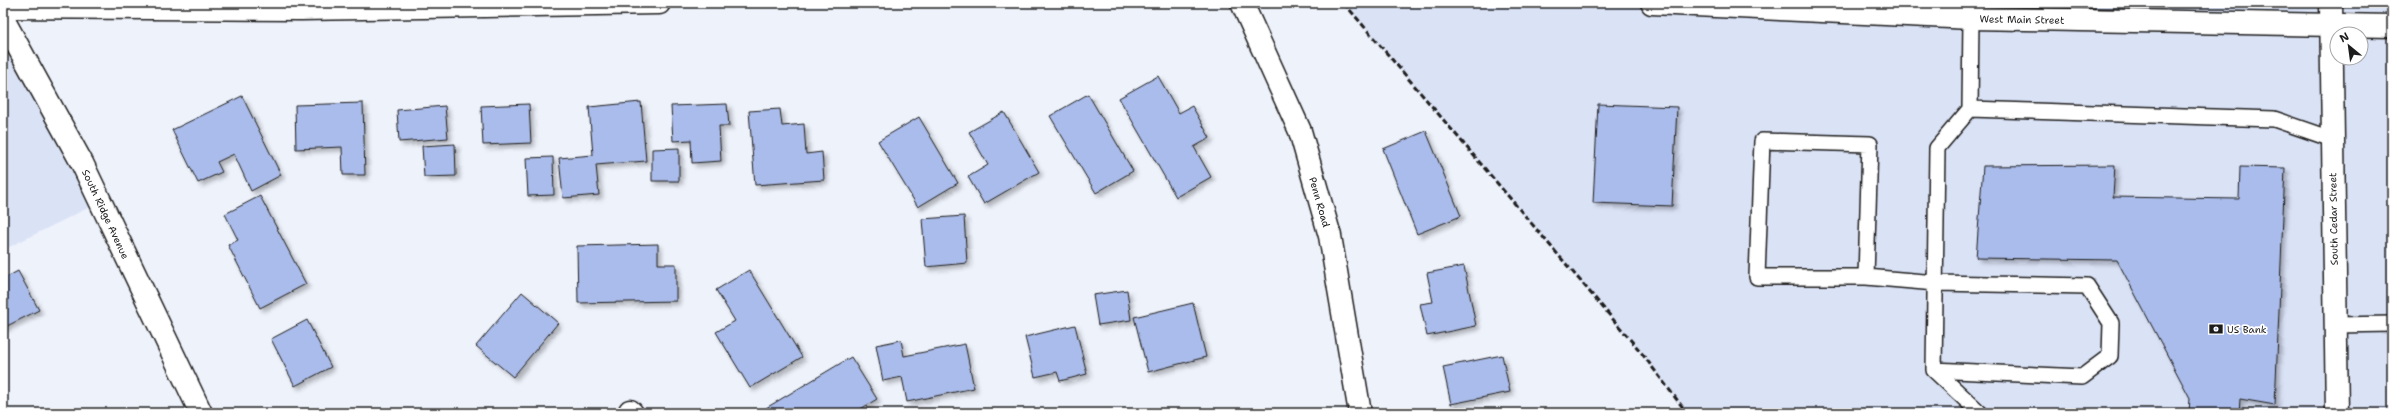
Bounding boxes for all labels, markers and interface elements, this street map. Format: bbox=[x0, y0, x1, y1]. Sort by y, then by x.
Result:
street label: West Main Street bbox=[1980, 12, 2064, 27]
north arrow bbox=[2329, 26, 2369, 66]
text: N bbox=[2337, 29, 2352, 46]
street label: South Ridge Avenue bbox=[79, 167, 132, 261]
street label: South Cedar Street bbox=[2326, 173, 2341, 265]
street label: Penn Road bbox=[1306, 175, 1333, 229]
bank icon: US Bank bbox=[2208, 321, 2224, 337]
place label: US Bank bbox=[2227, 323, 2267, 336]

